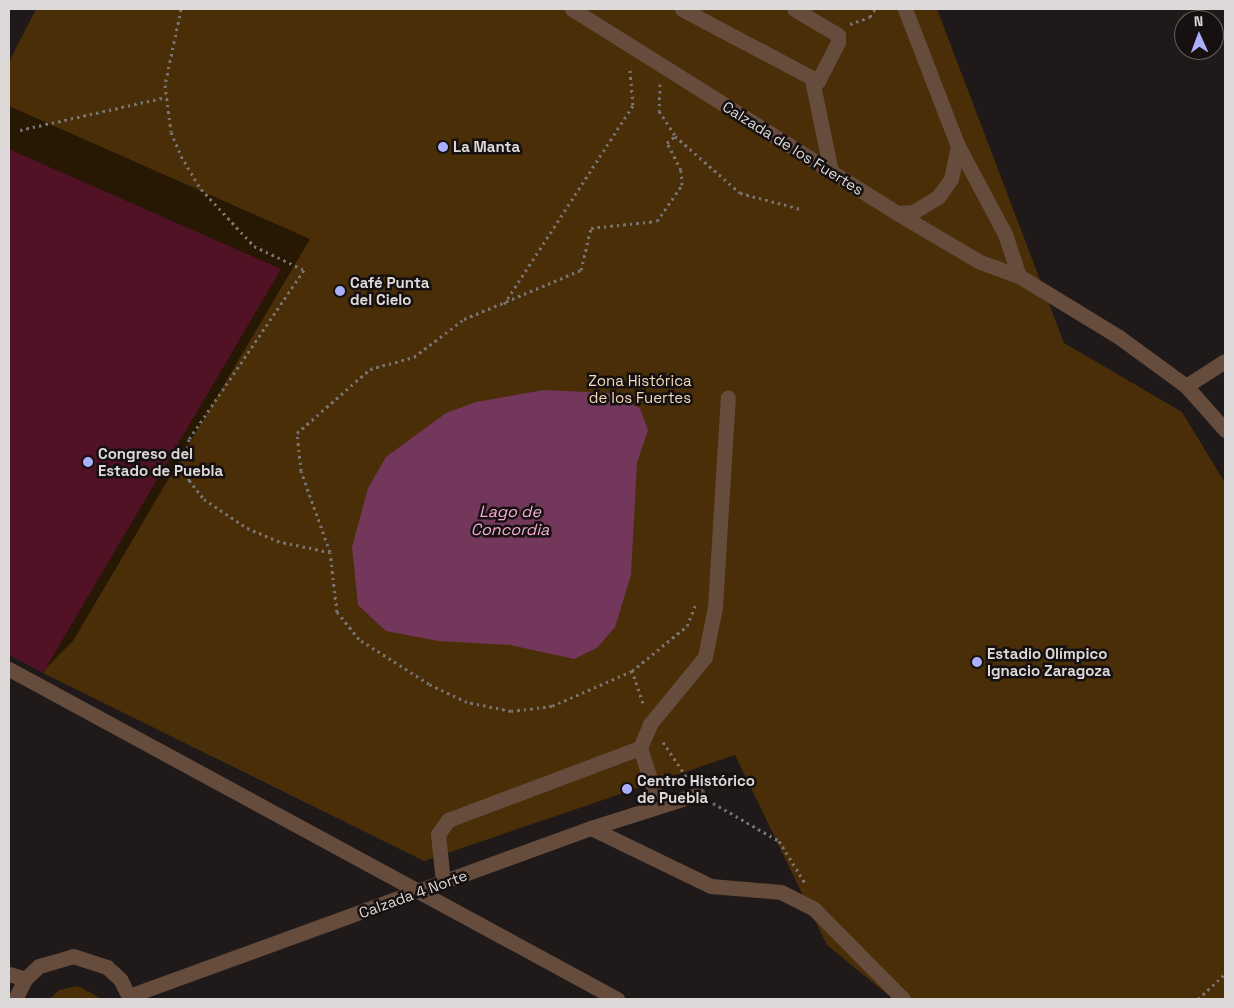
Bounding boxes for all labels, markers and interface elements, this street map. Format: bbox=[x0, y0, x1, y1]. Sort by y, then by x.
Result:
north arrow bbox=[1174, 10, 1224, 60]
text: N bbox=[1193, 12, 1204, 30]
street label: Calzada de los Fuertes bbox=[719, 97, 867, 199]
place label: La Manta bbox=[453, 138, 520, 156]
marker: La Manta bbox=[437, 141, 449, 153]
place label: Café Punta del Cielo bbox=[350, 273, 429, 308]
marker: Café Punta del Cielo bbox=[334, 285, 346, 297]
park label: Zona Histórica de los Fuertes bbox=[588, 371, 692, 406]
place label: Congreso del Estado de Puebla bbox=[98, 444, 223, 479]
marker: Congreso del Estado de Puebla bbox=[82, 456, 94, 468]
water label: Lago de Concordia bbox=[471, 502, 549, 540]
place label: Estadio Olímpico Ignacio Zaragoza bbox=[987, 644, 1111, 679]
marker: Estadio Olímpico Ignacio Zaragoza bbox=[971, 656, 983, 668]
place label: Centro Histórico de Puebla bbox=[637, 771, 755, 806]
marker: Centro Histórico de Puebla bbox=[621, 783, 633, 795]
street label: Calzada 4 Norte bbox=[356, 866, 470, 922]

